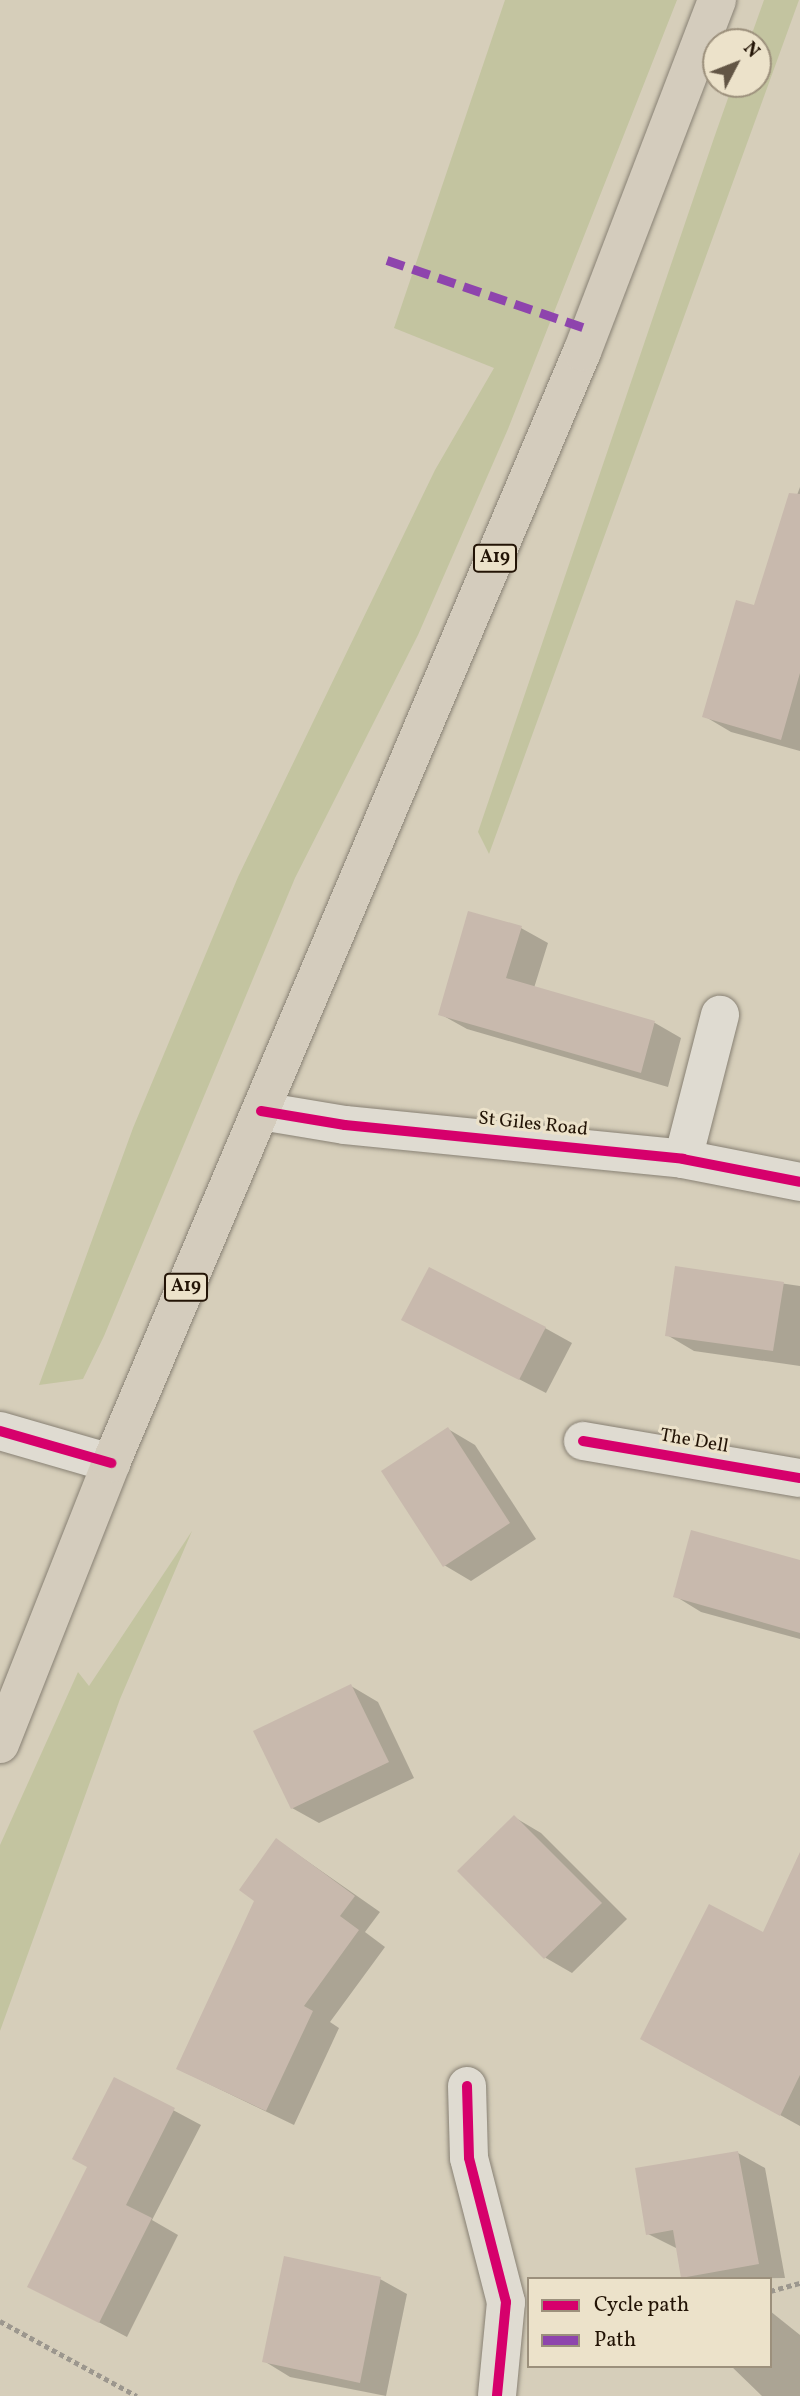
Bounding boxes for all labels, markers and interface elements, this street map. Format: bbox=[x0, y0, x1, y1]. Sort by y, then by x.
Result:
north arrow bbox=[702, 28, 772, 98]
text: N bbox=[737, 36, 765, 64]
road number: A19 bbox=[472, 544, 518, 572]
street label: St Giles Road bbox=[477, 1108, 589, 1142]
road number: A19 bbox=[163, 1272, 209, 1302]
street label: The Dell bbox=[658, 1425, 730, 1459]
legend bbox=[527, 2277, 772, 2368]
text: Cycle path bbox=[594, 2291, 689, 2320]
text: Path bbox=[594, 2326, 636, 2355]

